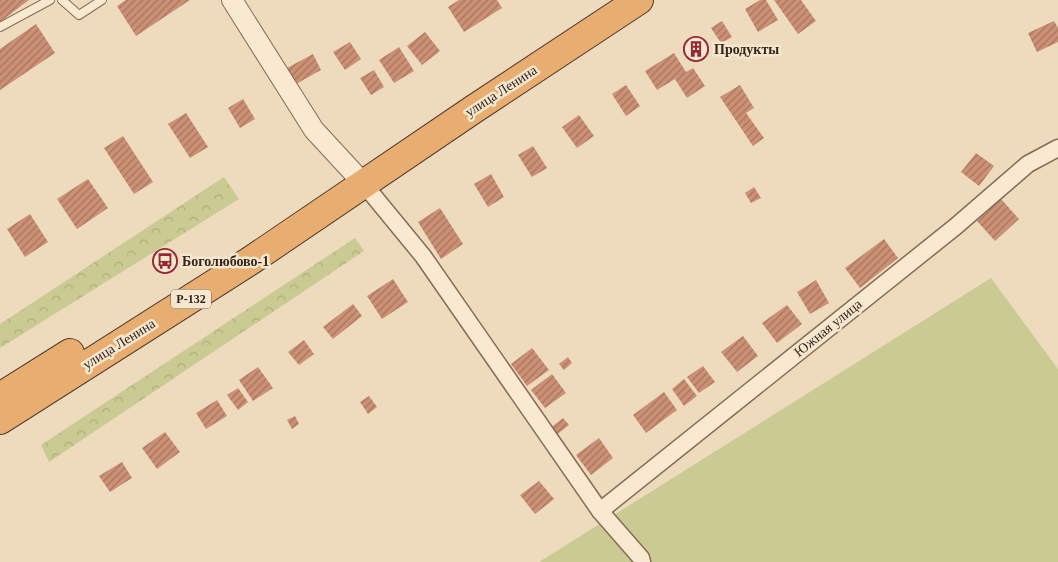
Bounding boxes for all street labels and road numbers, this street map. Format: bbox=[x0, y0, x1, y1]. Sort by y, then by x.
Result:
street label: улица Ленина bbox=[462, 62, 540, 120]
road number: Р-132 bbox=[171, 290, 211, 308]
street label: Южная улица bbox=[791, 296, 865, 360]
street label: улица Ленина bbox=[80, 315, 159, 372]

